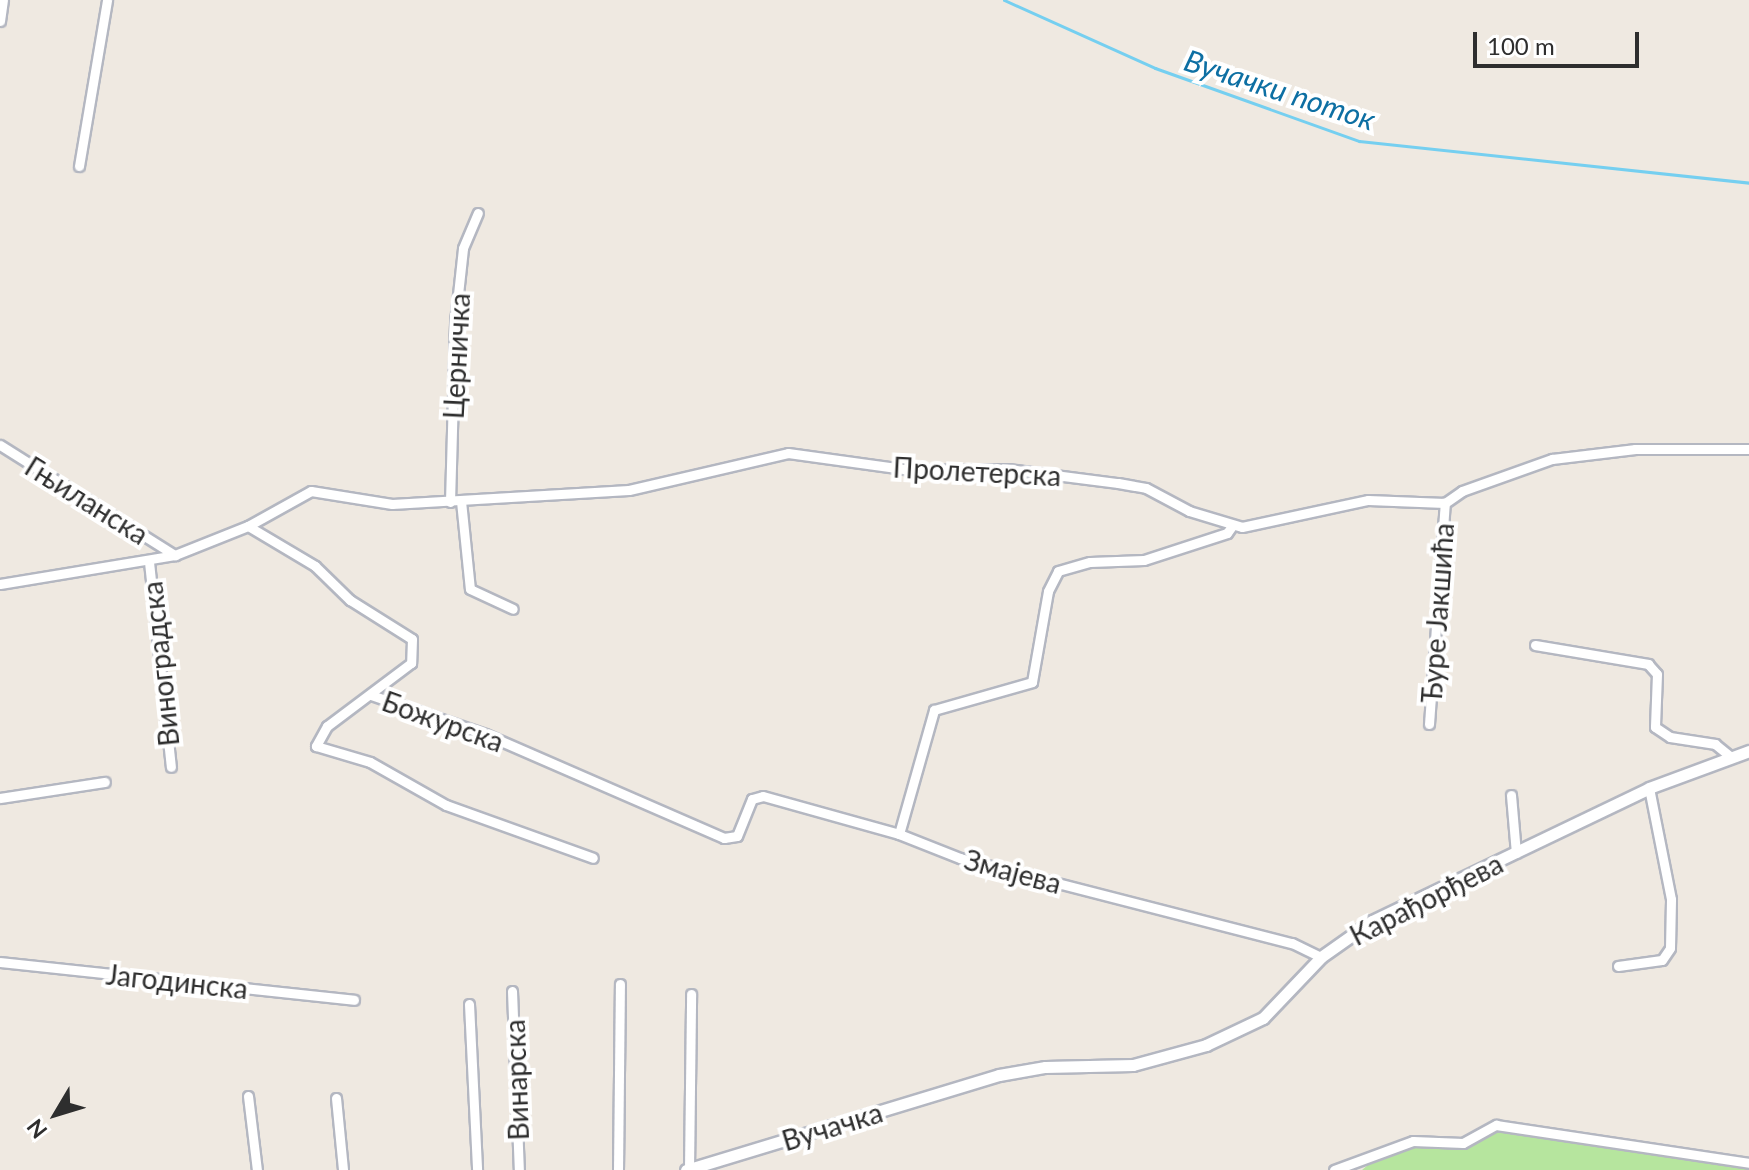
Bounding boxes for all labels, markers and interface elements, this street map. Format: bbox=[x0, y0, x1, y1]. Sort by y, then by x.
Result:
scale bar bbox=[1477, 16, 1643, 66]
text: 100 m bbox=[1487, 31, 1555, 60]
water label: Вучачки поток bbox=[1180, 41, 1380, 137]
street label: Церничка bbox=[436, 292, 476, 420]
street label: Гњиланска bbox=[19, 449, 155, 551]
street label: Пролетерска bbox=[892, 450, 1062, 492]
street label: Ђуре Јакшића bbox=[1414, 522, 1460, 704]
street label: Виноградска bbox=[135, 580, 185, 748]
street label: Божурска bbox=[378, 684, 508, 758]
street label: Змајева bbox=[961, 842, 1065, 900]
street label: Карађорђева bbox=[1344, 846, 1508, 952]
street label: Јагодинска bbox=[104, 957, 250, 1005]
street label: Винарска bbox=[497, 1019, 535, 1141]
north arrow bbox=[16, 1074, 96, 1154]
street label: Вучачка bbox=[778, 1095, 886, 1157]
text: N bbox=[21, 1114, 53, 1144]

